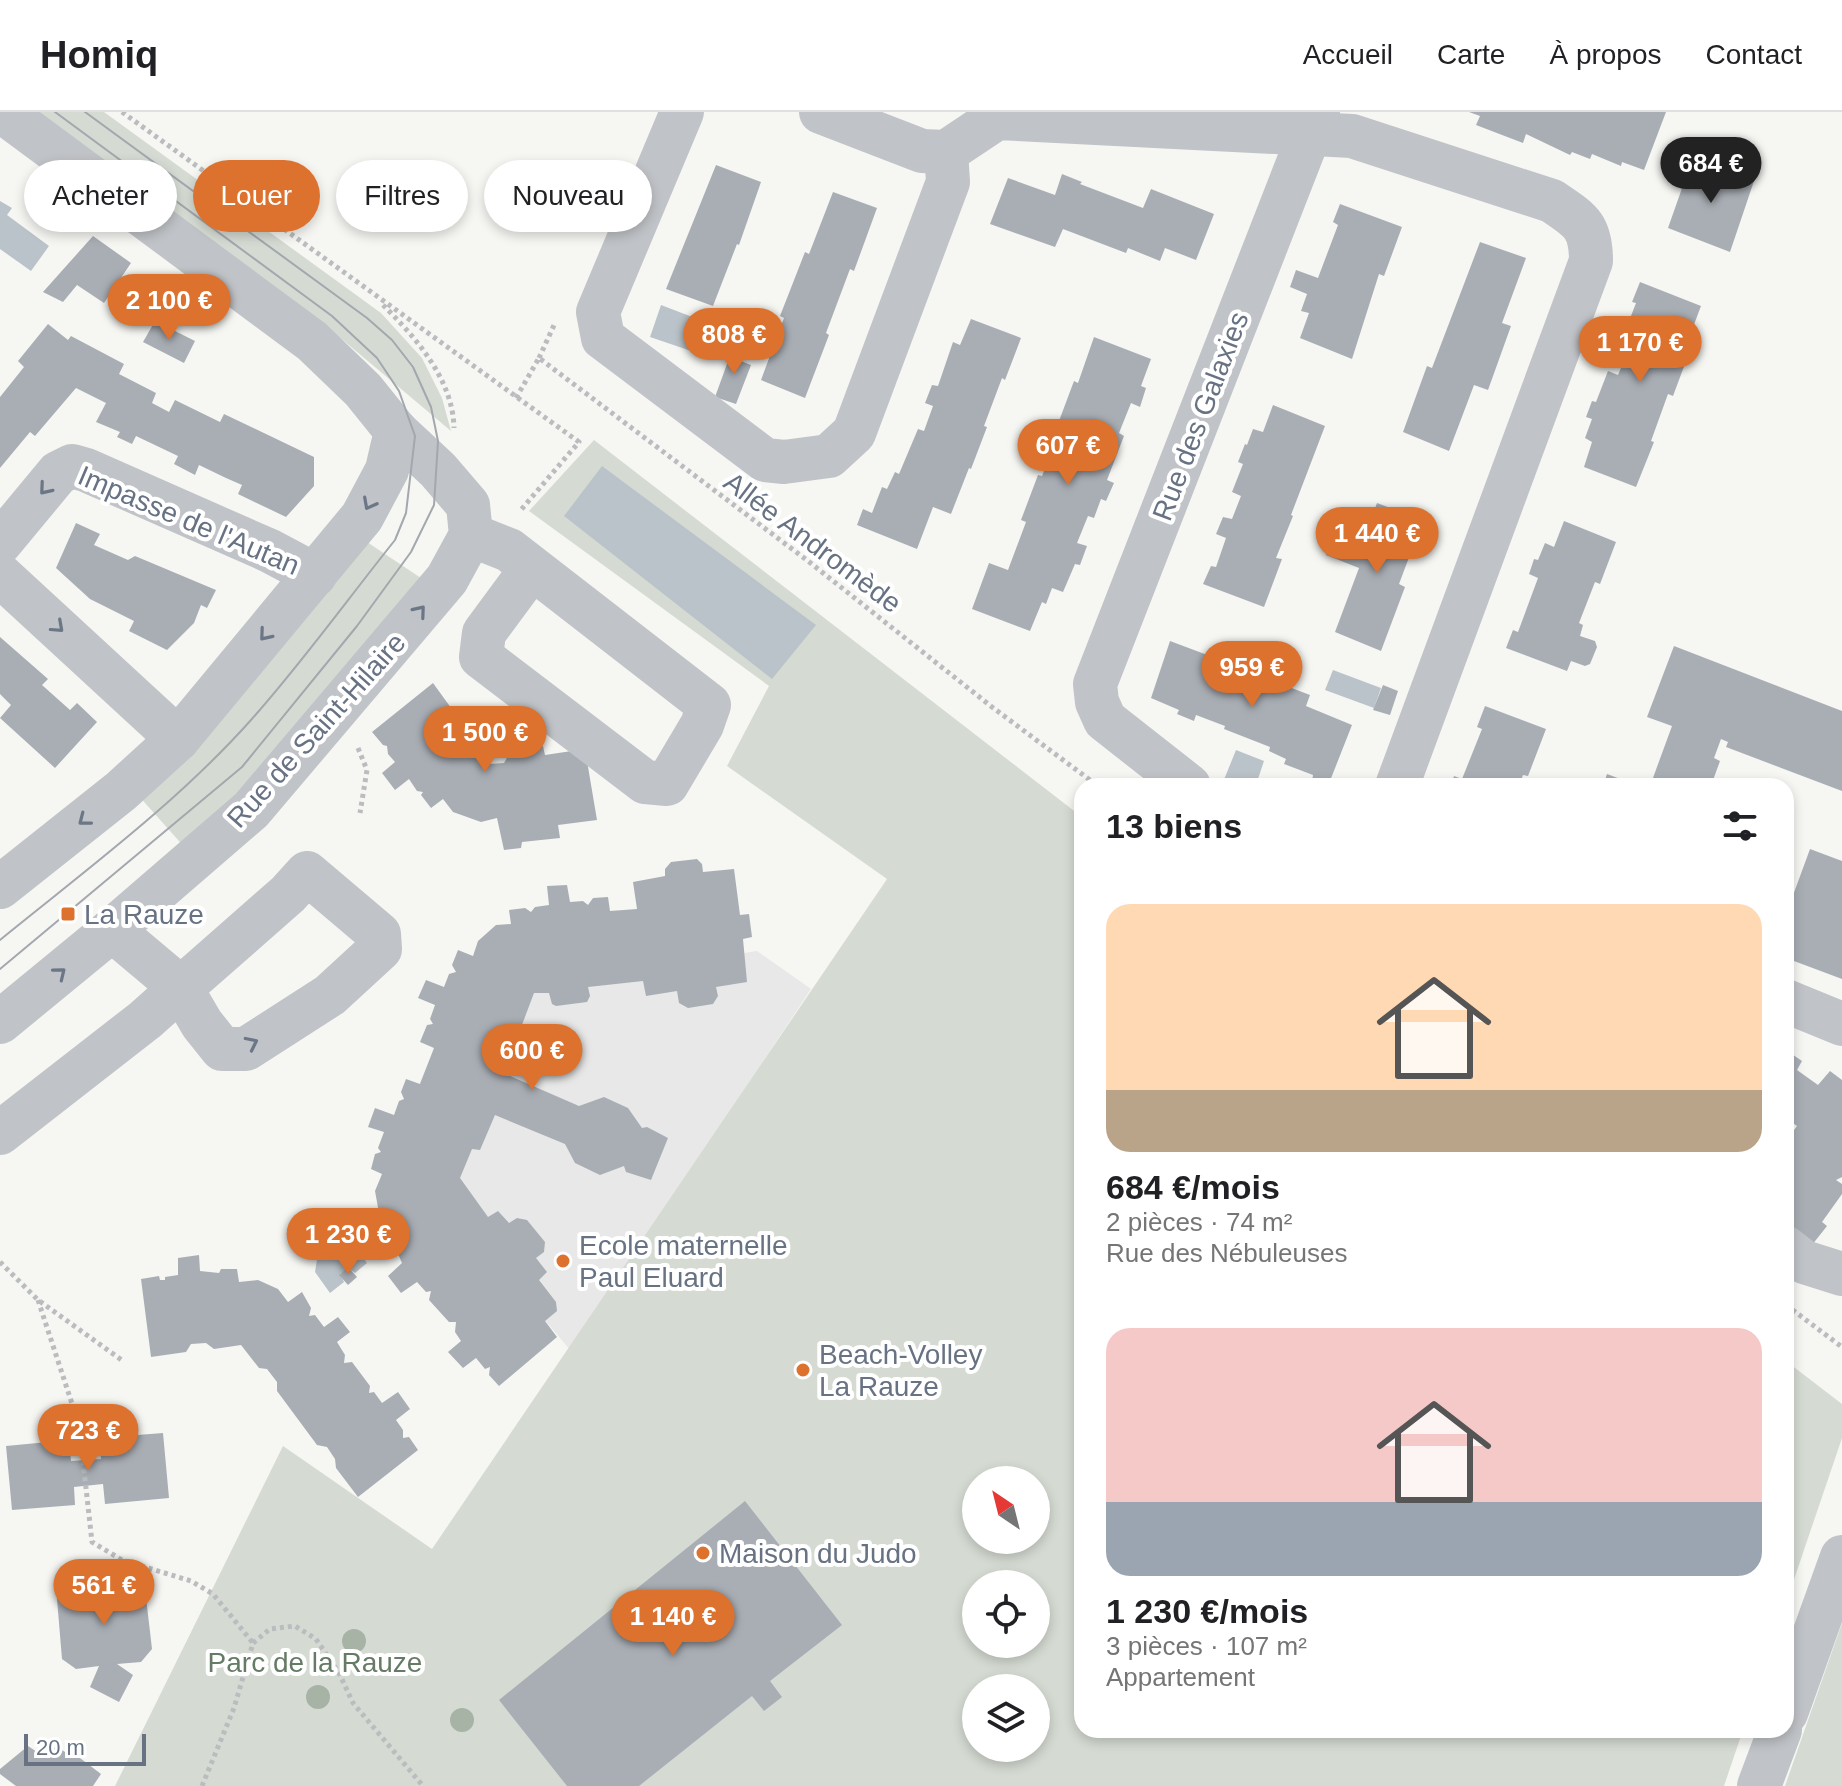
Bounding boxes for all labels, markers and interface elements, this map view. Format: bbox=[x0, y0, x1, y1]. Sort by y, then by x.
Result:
text: Homiq bbox=[40, 34, 158, 76]
text: Accueil bbox=[1303, 39, 1393, 70]
text: Carte bbox=[1437, 39, 1505, 70]
text: À propos bbox=[1549, 39, 1662, 70]
text: Contact bbox=[1706, 39, 1802, 70]
pin: 684 € bbox=[1655, 137, 1767, 205]
text: 684 € bbox=[1678, 148, 1744, 178]
chip: Acheter bbox=[24, 160, 177, 232]
chip: Louer bbox=[193, 160, 320, 232]
chip: Filtres bbox=[336, 160, 468, 232]
chip: Nouveau bbox=[484, 160, 652, 232]
pin: 2 100 € bbox=[95, 274, 243, 342]
text: 2 100 € bbox=[126, 285, 212, 315]
street label: Rue des Galaxies bbox=[1146, 307, 1255, 525]
pin: 808 € bbox=[678, 308, 790, 376]
pin: 1 170 € bbox=[1566, 316, 1714, 384]
text: 808 € bbox=[701, 319, 767, 349]
text: 1 170 € bbox=[1597, 327, 1683, 357]
pin: 607 € bbox=[1012, 419, 1124, 487]
text: 607 € bbox=[1035, 430, 1101, 460]
street label: Impasse de l'Autan bbox=[74, 460, 304, 581]
street label: Allée Andromède bbox=[718, 466, 907, 619]
one-way arrow bbox=[40, 480, 55, 494]
one-way arrow bbox=[364, 495, 379, 510]
pin: 1 440 € bbox=[1303, 507, 1451, 575]
text: 1 440 € bbox=[1334, 518, 1420, 548]
one-way arrow bbox=[410, 606, 425, 620]
one-way arrow bbox=[49, 618, 63, 633]
one-way arrow bbox=[260, 626, 275, 640]
street label: Rue de Saint-Hilaire bbox=[221, 627, 412, 834]
pin: 959 € bbox=[1196, 641, 1308, 709]
text: 959 € bbox=[1219, 652, 1285, 682]
pin: 1 500 € bbox=[411, 706, 559, 774]
text: 1 500 € bbox=[442, 717, 528, 747]
icon: filters bbox=[1718, 804, 1762, 848]
text: 13 biens bbox=[1106, 807, 1242, 845]
one-way arrow bbox=[78, 811, 93, 825]
place label: La Rauze bbox=[84, 899, 204, 930]
marker: La Rauze bbox=[59, 905, 77, 923]
icon: home bbox=[1362, 956, 1506, 1100]
one-way arrow bbox=[51, 968, 66, 983]
pin: 600 € bbox=[476, 1024, 588, 1092]
text: 600 € bbox=[499, 1035, 565, 1065]
one-way arrow bbox=[244, 1037, 259, 1053]
text: 684 €/mois bbox=[1106, 1168, 1280, 1206]
text: 2 pièces · 74 m² bbox=[1106, 1207, 1292, 1237]
pin: 1 230 € bbox=[274, 1208, 422, 1276]
text: 1 230 € bbox=[305, 1219, 391, 1249]
place label: Ecole maternelle Paul Eluard bbox=[579, 1230, 788, 1293]
text: Rue des Nébuleuses bbox=[1106, 1238, 1347, 1268]
marker: Ecole maternelle Paul Eluard bbox=[554, 1252, 572, 1270]
place label: Beach-Volley La Rauze bbox=[819, 1339, 982, 1402]
marker: Beach-Volley La Rauze bbox=[794, 1361, 812, 1379]
icon: home bbox=[1362, 1380, 1506, 1524]
pin: 723 € bbox=[32, 1404, 144, 1472]
text: 723 € bbox=[55, 1415, 121, 1445]
north arrow bbox=[962, 1466, 1050, 1554]
map controls bbox=[962, 1466, 1050, 1762]
place label: Maison du Judo bbox=[719, 1538, 917, 1569]
marker: Maison du Judo bbox=[694, 1544, 712, 1562]
pin: 561 € bbox=[48, 1559, 160, 1627]
text: 561 € bbox=[71, 1570, 137, 1600]
button: locate bbox=[962, 1570, 1050, 1658]
pin: 1 140 € bbox=[599, 1590, 747, 1658]
text: 1 230 €/mois bbox=[1106, 1592, 1308, 1630]
text: 1 140 € bbox=[630, 1601, 716, 1631]
text: 3 pièces · 107 m² bbox=[1106, 1631, 1307, 1661]
park label: Parc de la Rauze bbox=[208, 1647, 422, 1678]
text: Appartement bbox=[1106, 1662, 1255, 1692]
button: layers bbox=[962, 1674, 1050, 1762]
scale bar bbox=[24, 1730, 146, 1766]
text: 20 m bbox=[36, 1735, 85, 1760]

